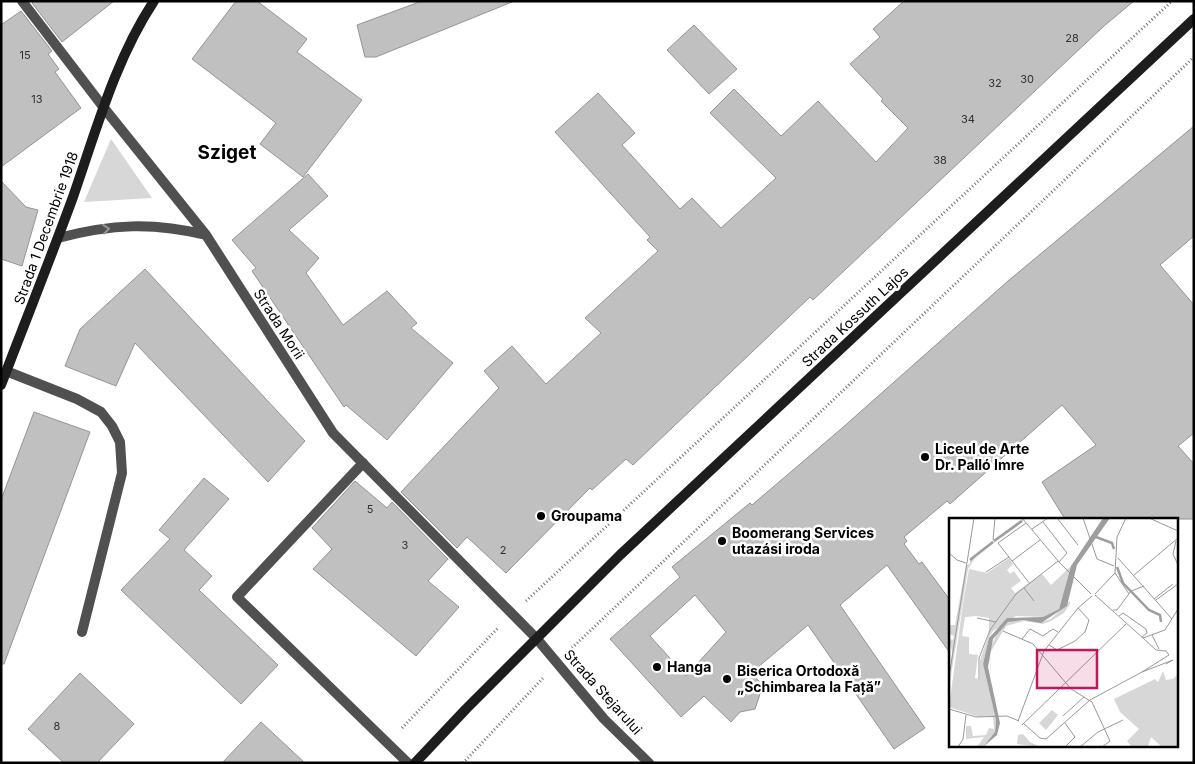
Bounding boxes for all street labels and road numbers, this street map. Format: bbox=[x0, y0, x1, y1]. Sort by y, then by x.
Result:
street label: Strada 1 Decembrie 1918 bbox=[10, 149, 81, 307]
street label: Strada Kossuth Lajos bbox=[798, 263, 911, 370]
street label: Strada Morii bbox=[250, 285, 308, 362]
street label: Strada Stejarului bbox=[561, 646, 646, 738]

